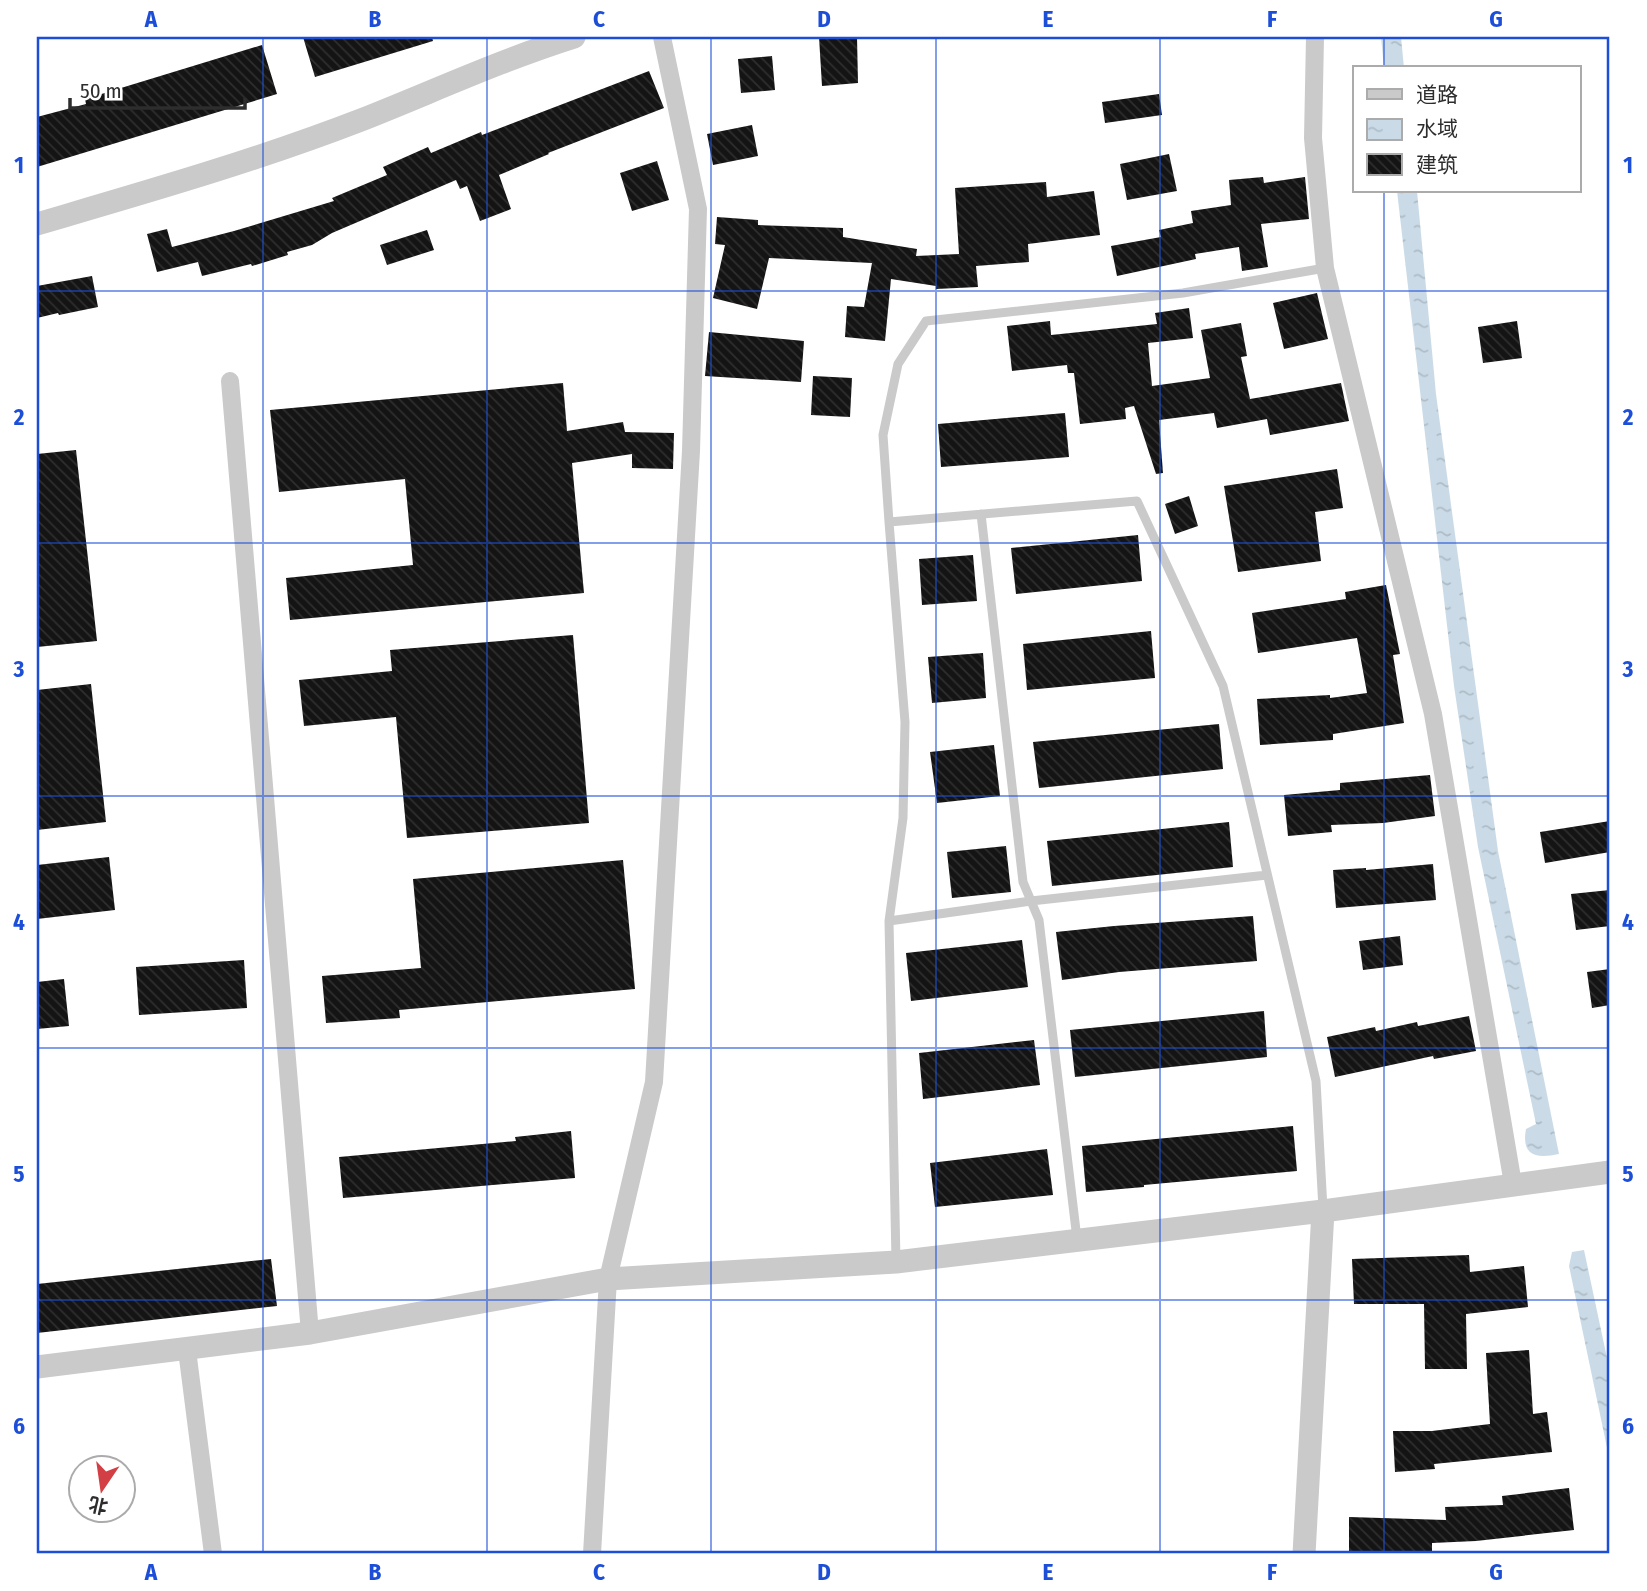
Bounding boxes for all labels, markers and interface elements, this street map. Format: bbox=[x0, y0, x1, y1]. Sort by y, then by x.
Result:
text: A bbox=[144, 5, 158, 33]
text: B bbox=[369, 5, 382, 33]
text: C bbox=[593, 5, 605, 33]
text: D bbox=[817, 5, 831, 33]
text: E bbox=[1043, 5, 1054, 33]
text: F bbox=[1267, 5, 1277, 33]
text: G bbox=[1489, 5, 1503, 33]
scale bar bbox=[70, 66, 245, 110]
legend bbox=[1353, 66, 1580, 192]
text: 50 m bbox=[80, 78, 122, 104]
text: 道路 bbox=[1416, 82, 1458, 108]
text: 水域 bbox=[1416, 116, 1458, 142]
text: 1 bbox=[14, 151, 24, 179]
text: 1 bbox=[1623, 151, 1633, 179]
text: 建筑 bbox=[1416, 152, 1458, 178]
text: 2 bbox=[13, 403, 25, 431]
text: 2 bbox=[1622, 403, 1634, 431]
text: 3 bbox=[13, 655, 25, 683]
text: 3 bbox=[1622, 655, 1634, 683]
text: 4 bbox=[13, 908, 25, 936]
text: 4 bbox=[1622, 908, 1634, 936]
text: 5 bbox=[13, 1160, 25, 1188]
text: 5 bbox=[1622, 1160, 1634, 1188]
text: 6 bbox=[13, 1412, 25, 1440]
text: 6 bbox=[1622, 1412, 1634, 1440]
north arrow bbox=[66, 1454, 136, 1524]
text: 北 bbox=[86, 1492, 110, 1518]
text: A bbox=[144, 1558, 158, 1586]
text: B bbox=[369, 1558, 382, 1586]
text: C bbox=[593, 1558, 605, 1586]
text: D bbox=[817, 1558, 831, 1586]
text: E bbox=[1043, 1558, 1054, 1586]
text: F bbox=[1267, 1558, 1277, 1586]
text: G bbox=[1489, 1558, 1503, 1586]

